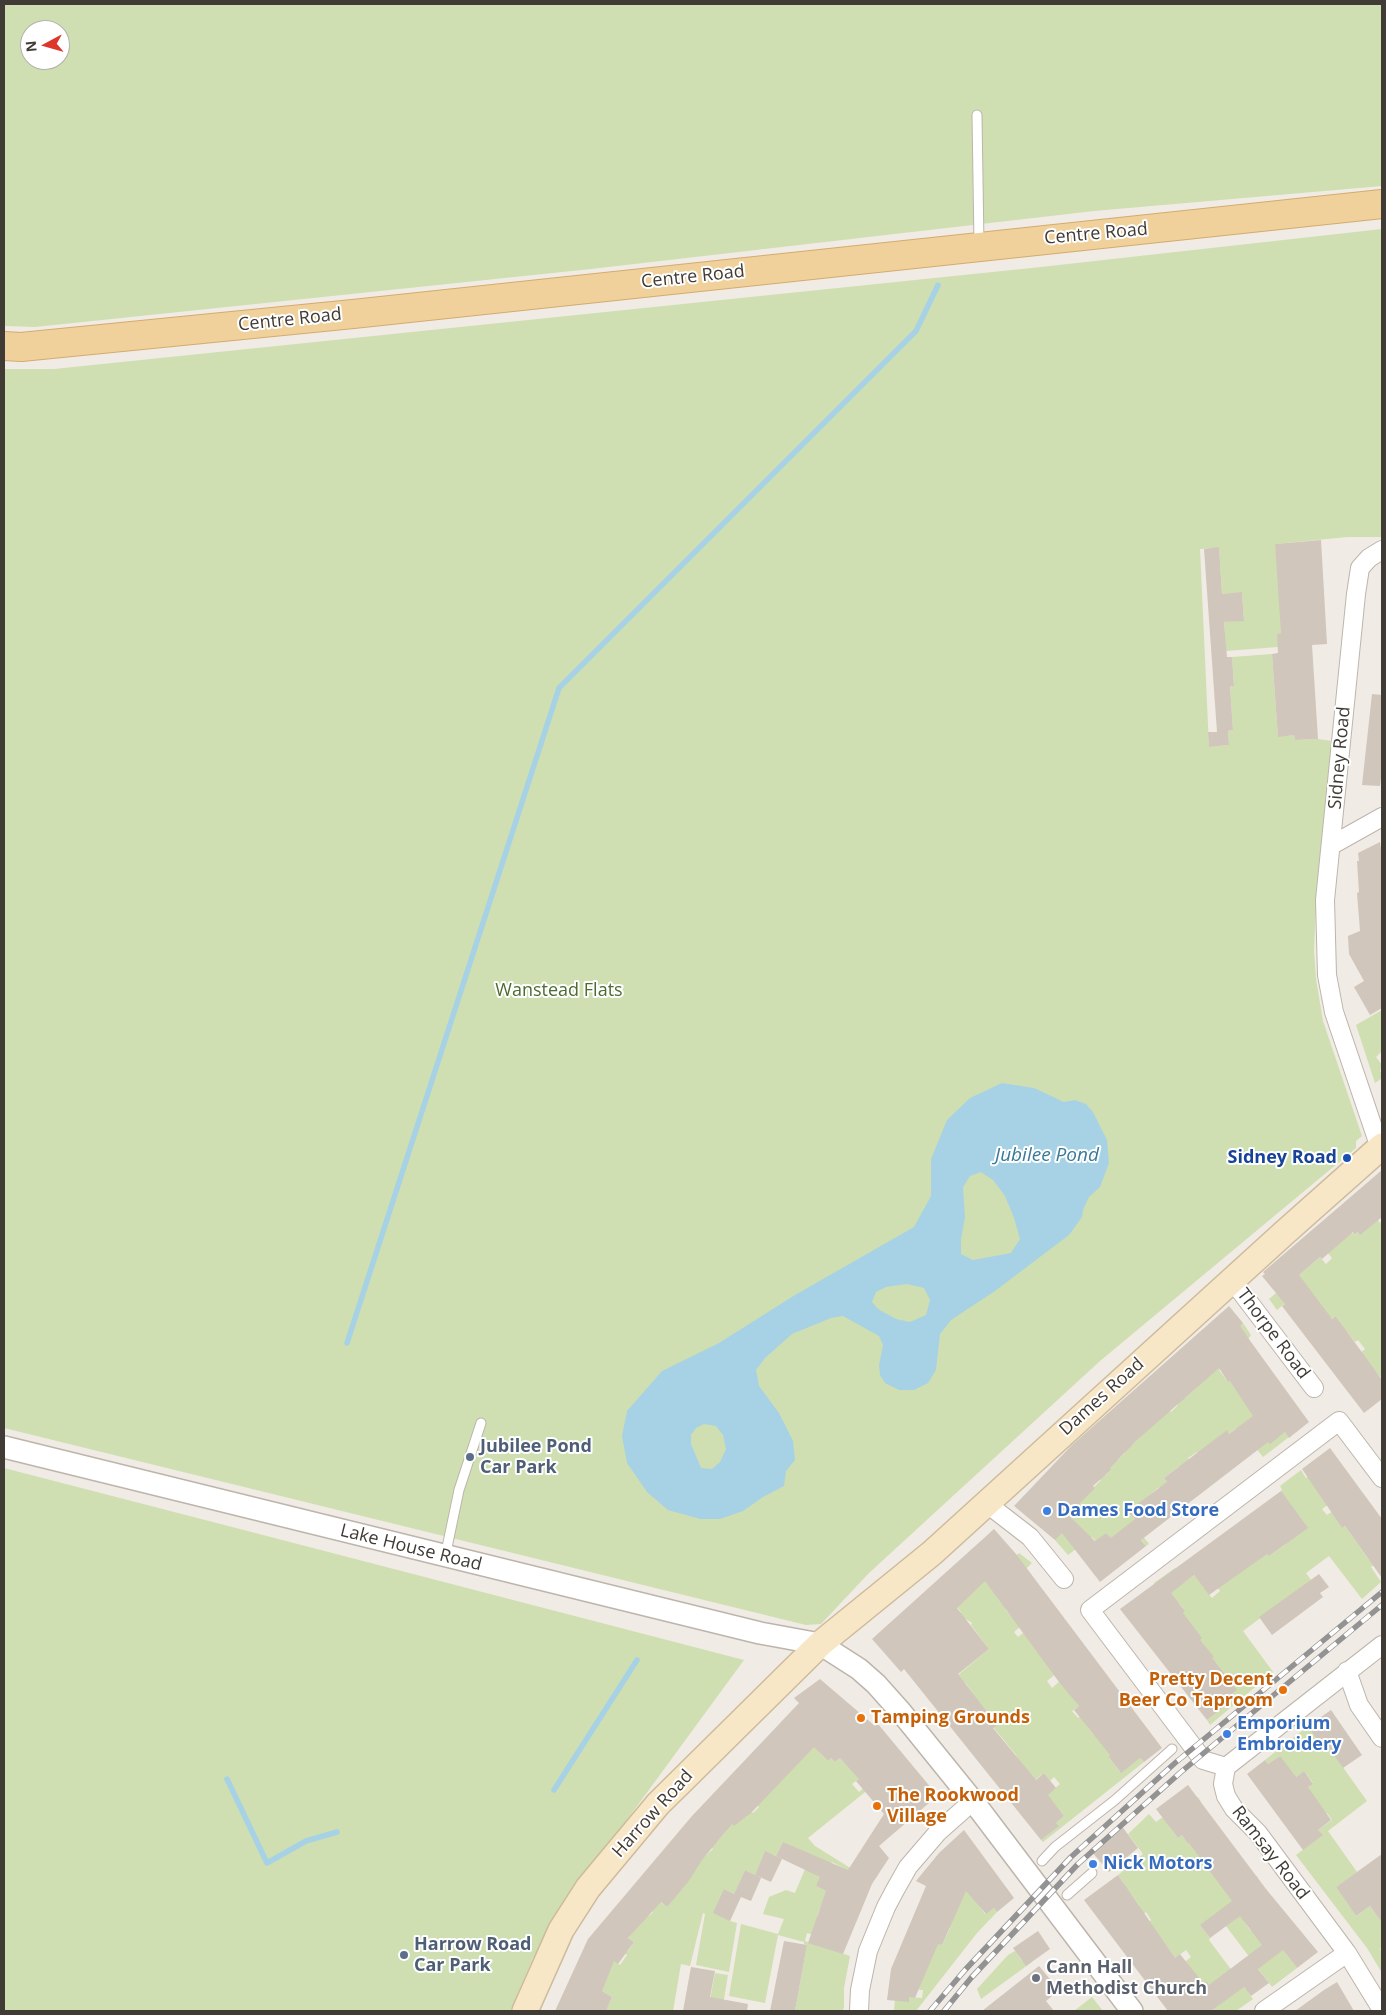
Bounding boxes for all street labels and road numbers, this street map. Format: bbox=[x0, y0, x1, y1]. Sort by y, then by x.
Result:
street label: Centre Road bbox=[1043, 219, 1149, 249]
street label: Centre Road bbox=[640, 261, 746, 293]
street label: Centre Road bbox=[237, 304, 343, 336]
street label: Sidney Road bbox=[1325, 706, 1355, 810]
street label: Thorpe Road bbox=[1232, 1284, 1314, 1384]
street label: Dames Road bbox=[1055, 1353, 1149, 1441]
street label: Lake House Road bbox=[338, 1520, 484, 1576]
street label: Harrow Road bbox=[608, 1766, 698, 1862]
street label: Ramsay Road bbox=[1227, 1802, 1313, 1904]

